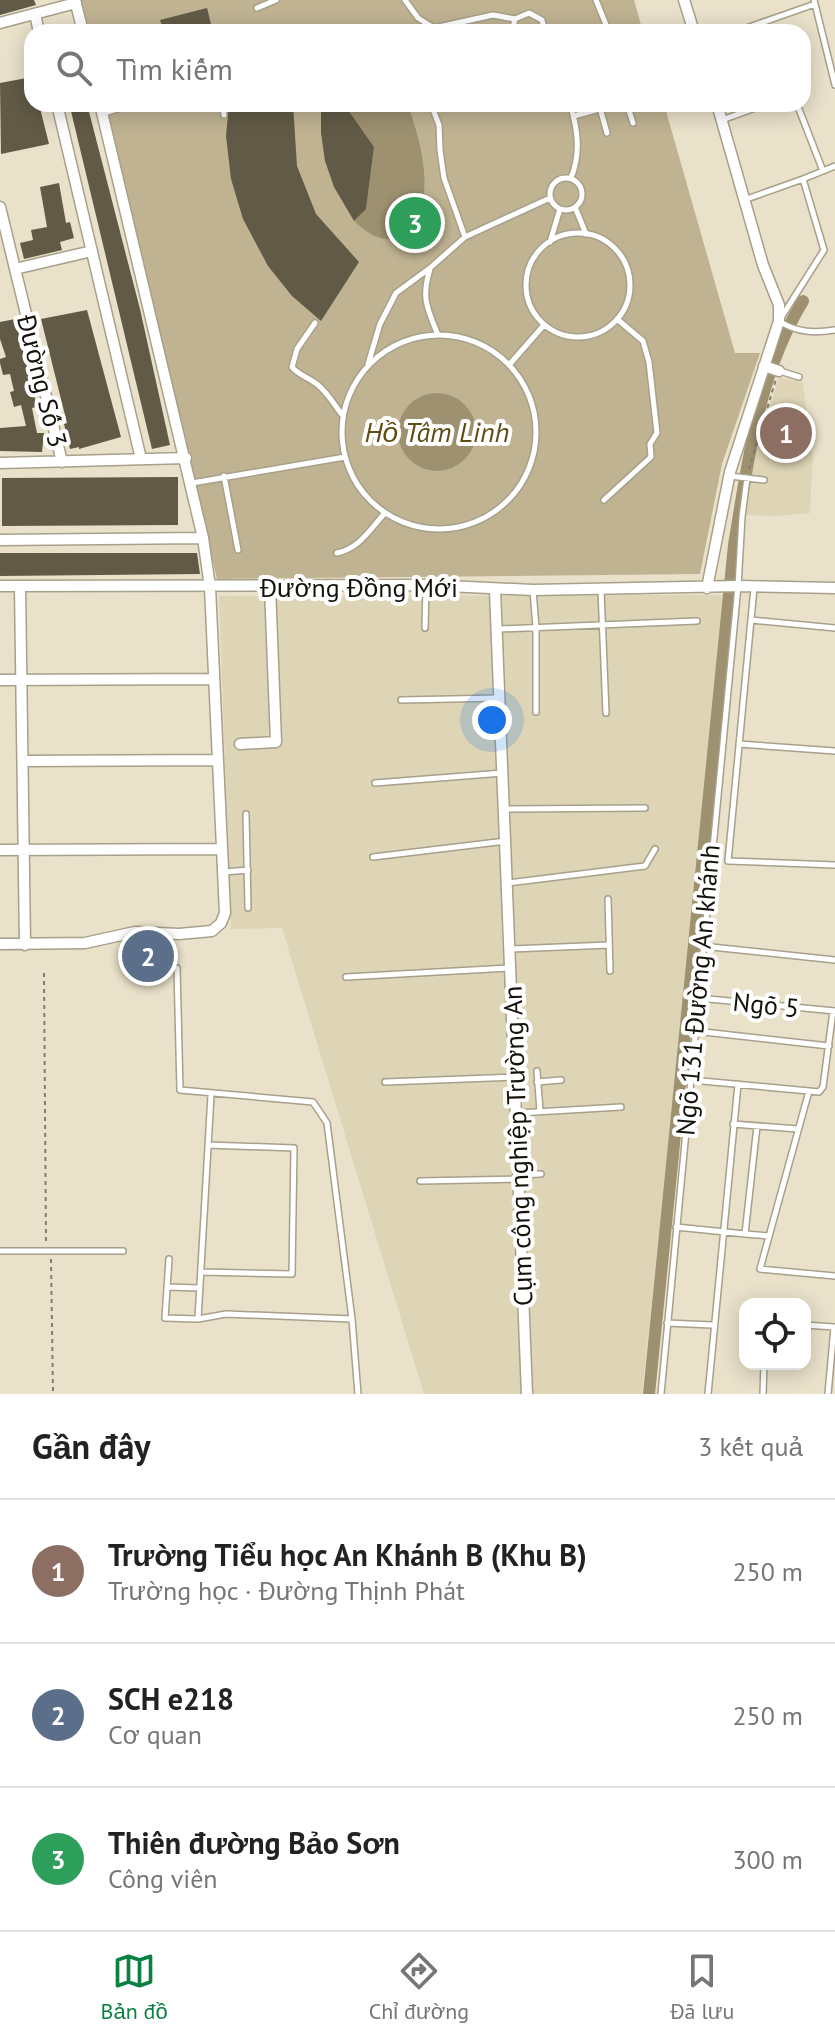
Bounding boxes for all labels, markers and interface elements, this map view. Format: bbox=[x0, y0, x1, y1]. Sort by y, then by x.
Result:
search box bbox=[24, 24, 811, 112]
icon: search bbox=[52, 46, 96, 90]
text: Tìm kiếm bbox=[116, 49, 233, 88]
pin: 3 bbox=[389, 193, 441, 253]
street label: Đường Số 3 bbox=[10, 310, 75, 451]
pin: 1 bbox=[760, 403, 812, 463]
water label: Hồ Tâm Linh bbox=[365, 413, 509, 450]
street label: Đường Đồng Mới bbox=[259, 571, 458, 604]
your location bbox=[472, 700, 512, 740]
street label: Ngõ 131 Đường An khánh bbox=[668, 843, 727, 1137]
pin: 2 bbox=[122, 926, 174, 986]
street label: Cụm công nghiệp Trường An bbox=[495, 985, 540, 1307]
street label: Ngõ 5 bbox=[731, 985, 801, 1024]
map controls bbox=[739, 1298, 811, 1370]
button: locate bbox=[739, 1298, 811, 1370]
text: Gần đây bbox=[32, 1424, 151, 1468]
text: 3 kết quả bbox=[698, 1430, 803, 1463]
text: Trường Tiểu học An Khánh B (Khu B) bbox=[108, 1535, 587, 1574]
text: 1 bbox=[51, 1555, 65, 1588]
text: 250 m bbox=[732, 1555, 803, 1588]
text: Trường học · Đường Thịnh Phát bbox=[108, 1574, 465, 1607]
text: SCH e218 bbox=[108, 1679, 234, 1718]
text: 2 bbox=[51, 1699, 65, 1732]
text: 250 m bbox=[732, 1699, 803, 1732]
text: Cơ quan bbox=[108, 1718, 202, 1751]
text: Thiên đường Bảo Sơn bbox=[108, 1823, 400, 1862]
text: 3 bbox=[51, 1843, 65, 1876]
text: 300 m bbox=[732, 1843, 803, 1876]
text: Công viên bbox=[108, 1862, 218, 1895]
tab: Bản đồ bbox=[101, 1949, 168, 2025]
tab: Chỉ đường bbox=[369, 1949, 469, 2025]
tab: Đã lưu bbox=[670, 1949, 734, 2025]

